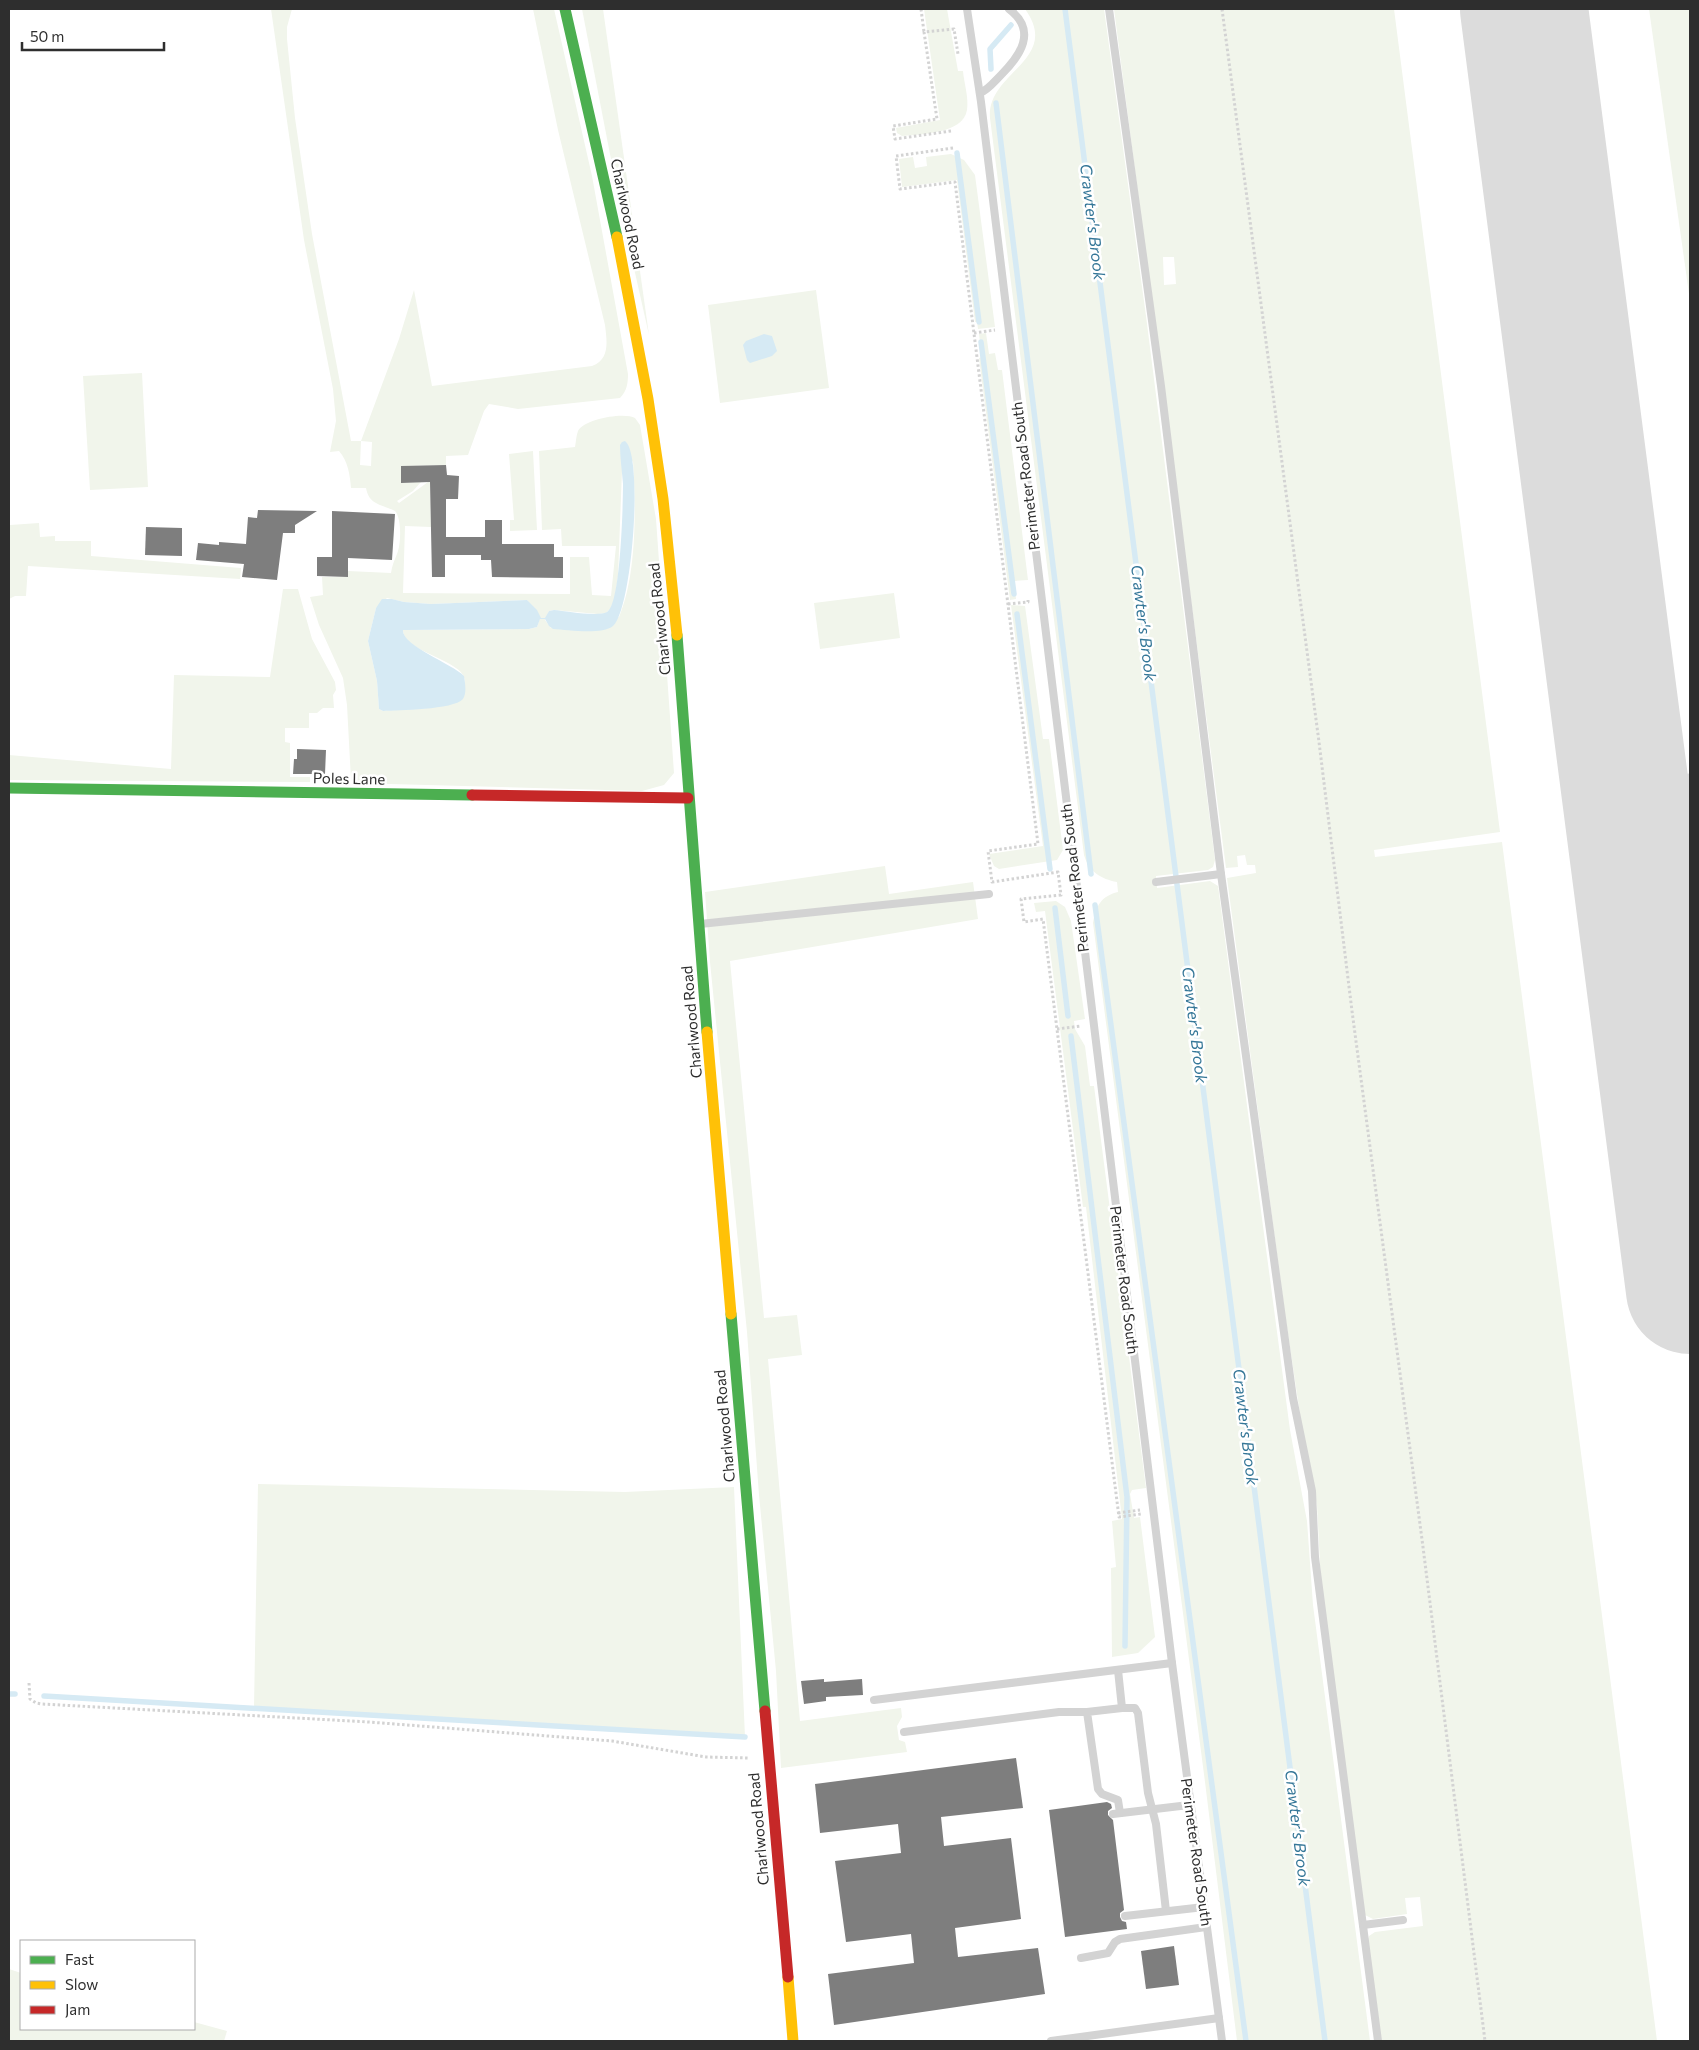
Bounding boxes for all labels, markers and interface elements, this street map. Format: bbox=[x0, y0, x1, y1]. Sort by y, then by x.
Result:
scale bar bbox=[22, 20, 165, 52]
text: 50 m bbox=[30, 27, 64, 45]
street label: Charlwood Road bbox=[607, 157, 649, 271]
water label: Crawter's Brook bbox=[1077, 163, 1110, 282]
street label: Perimeter Road South bbox=[1007, 401, 1043, 551]
street label: Charlwood Road bbox=[644, 562, 674, 676]
water label: Crawter's Brook bbox=[1128, 564, 1161, 683]
street label: Poles Lane bbox=[313, 768, 385, 788]
street label: Perimeter Road South bbox=[1056, 803, 1092, 953]
street label: Charlwood Road bbox=[677, 965, 705, 1079]
water label: Crawter's Brook bbox=[1179, 966, 1212, 1085]
street label: Perimeter Road South bbox=[1107, 1205, 1143, 1355]
water label: Crawter's Brook bbox=[1230, 1368, 1263, 1487]
street label: Charlwood Road bbox=[710, 1369, 738, 1483]
water label: Crawter's Brook bbox=[1282, 1769, 1315, 1888]
street label: Charlwood Road bbox=[744, 1772, 772, 1886]
street label: Perimeter Road South bbox=[1178, 1777, 1216, 1927]
legend bbox=[20, 1940, 195, 2030]
text: Fast bbox=[65, 1950, 94, 1968]
text: Slow bbox=[65, 1975, 98, 1993]
text: Jam bbox=[65, 2000, 90, 2018]

